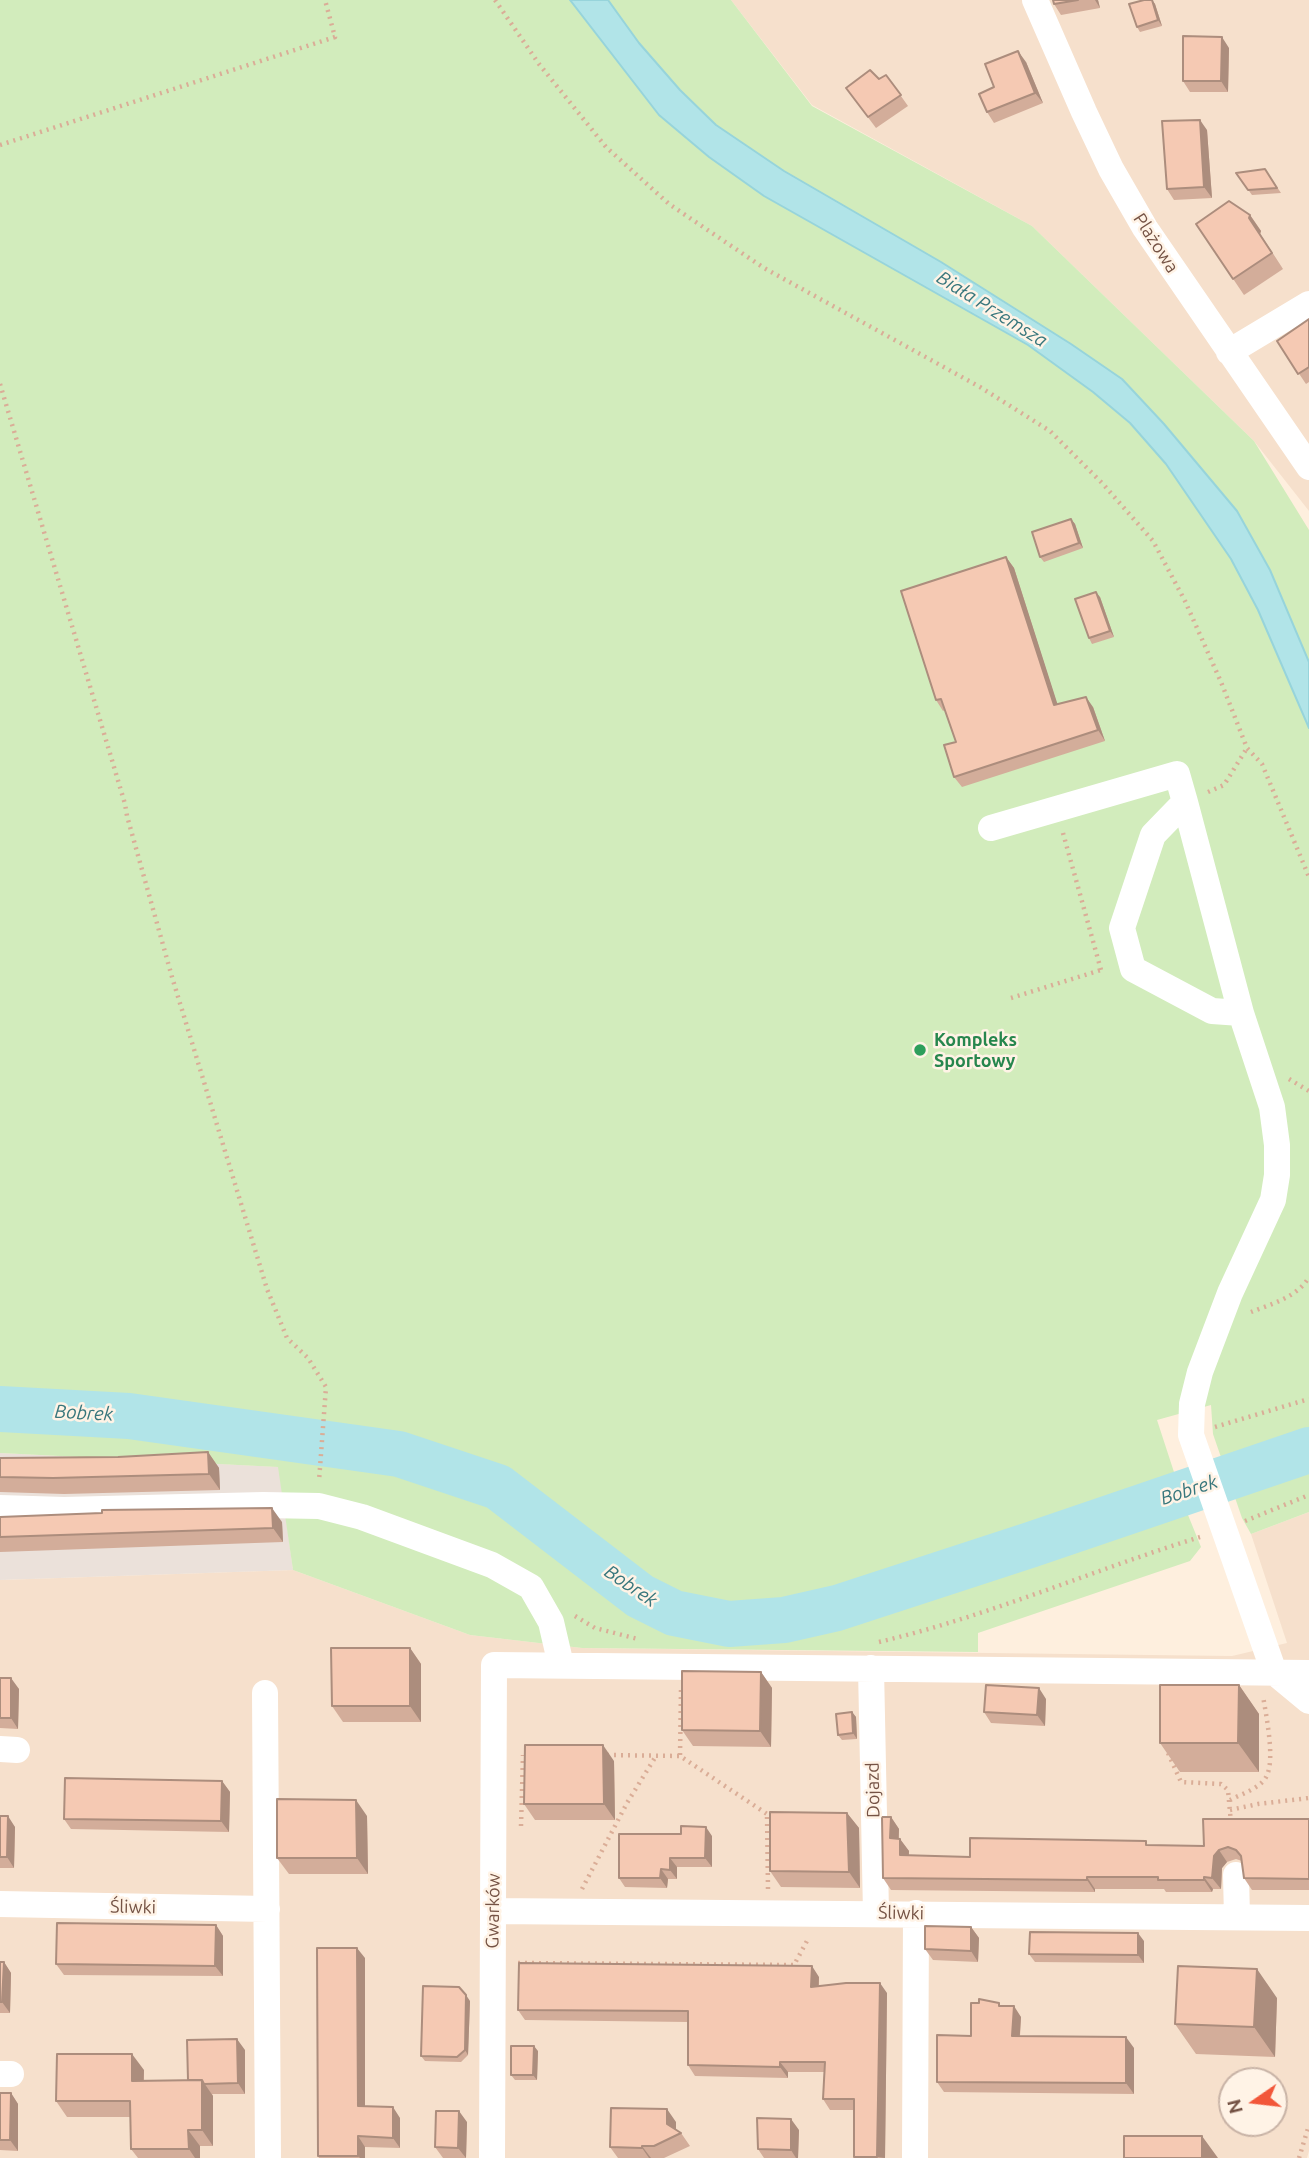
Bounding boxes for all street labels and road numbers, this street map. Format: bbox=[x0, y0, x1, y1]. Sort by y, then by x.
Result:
street label: Plażowa bbox=[1129, 209, 1183, 277]
street label: Dojazd bbox=[862, 1762, 884, 1818]
street label: Gwarków bbox=[482, 1873, 504, 1949]
street label: Śliwki bbox=[110, 1896, 156, 1918]
street label: Śliwki bbox=[878, 1902, 924, 1924]

